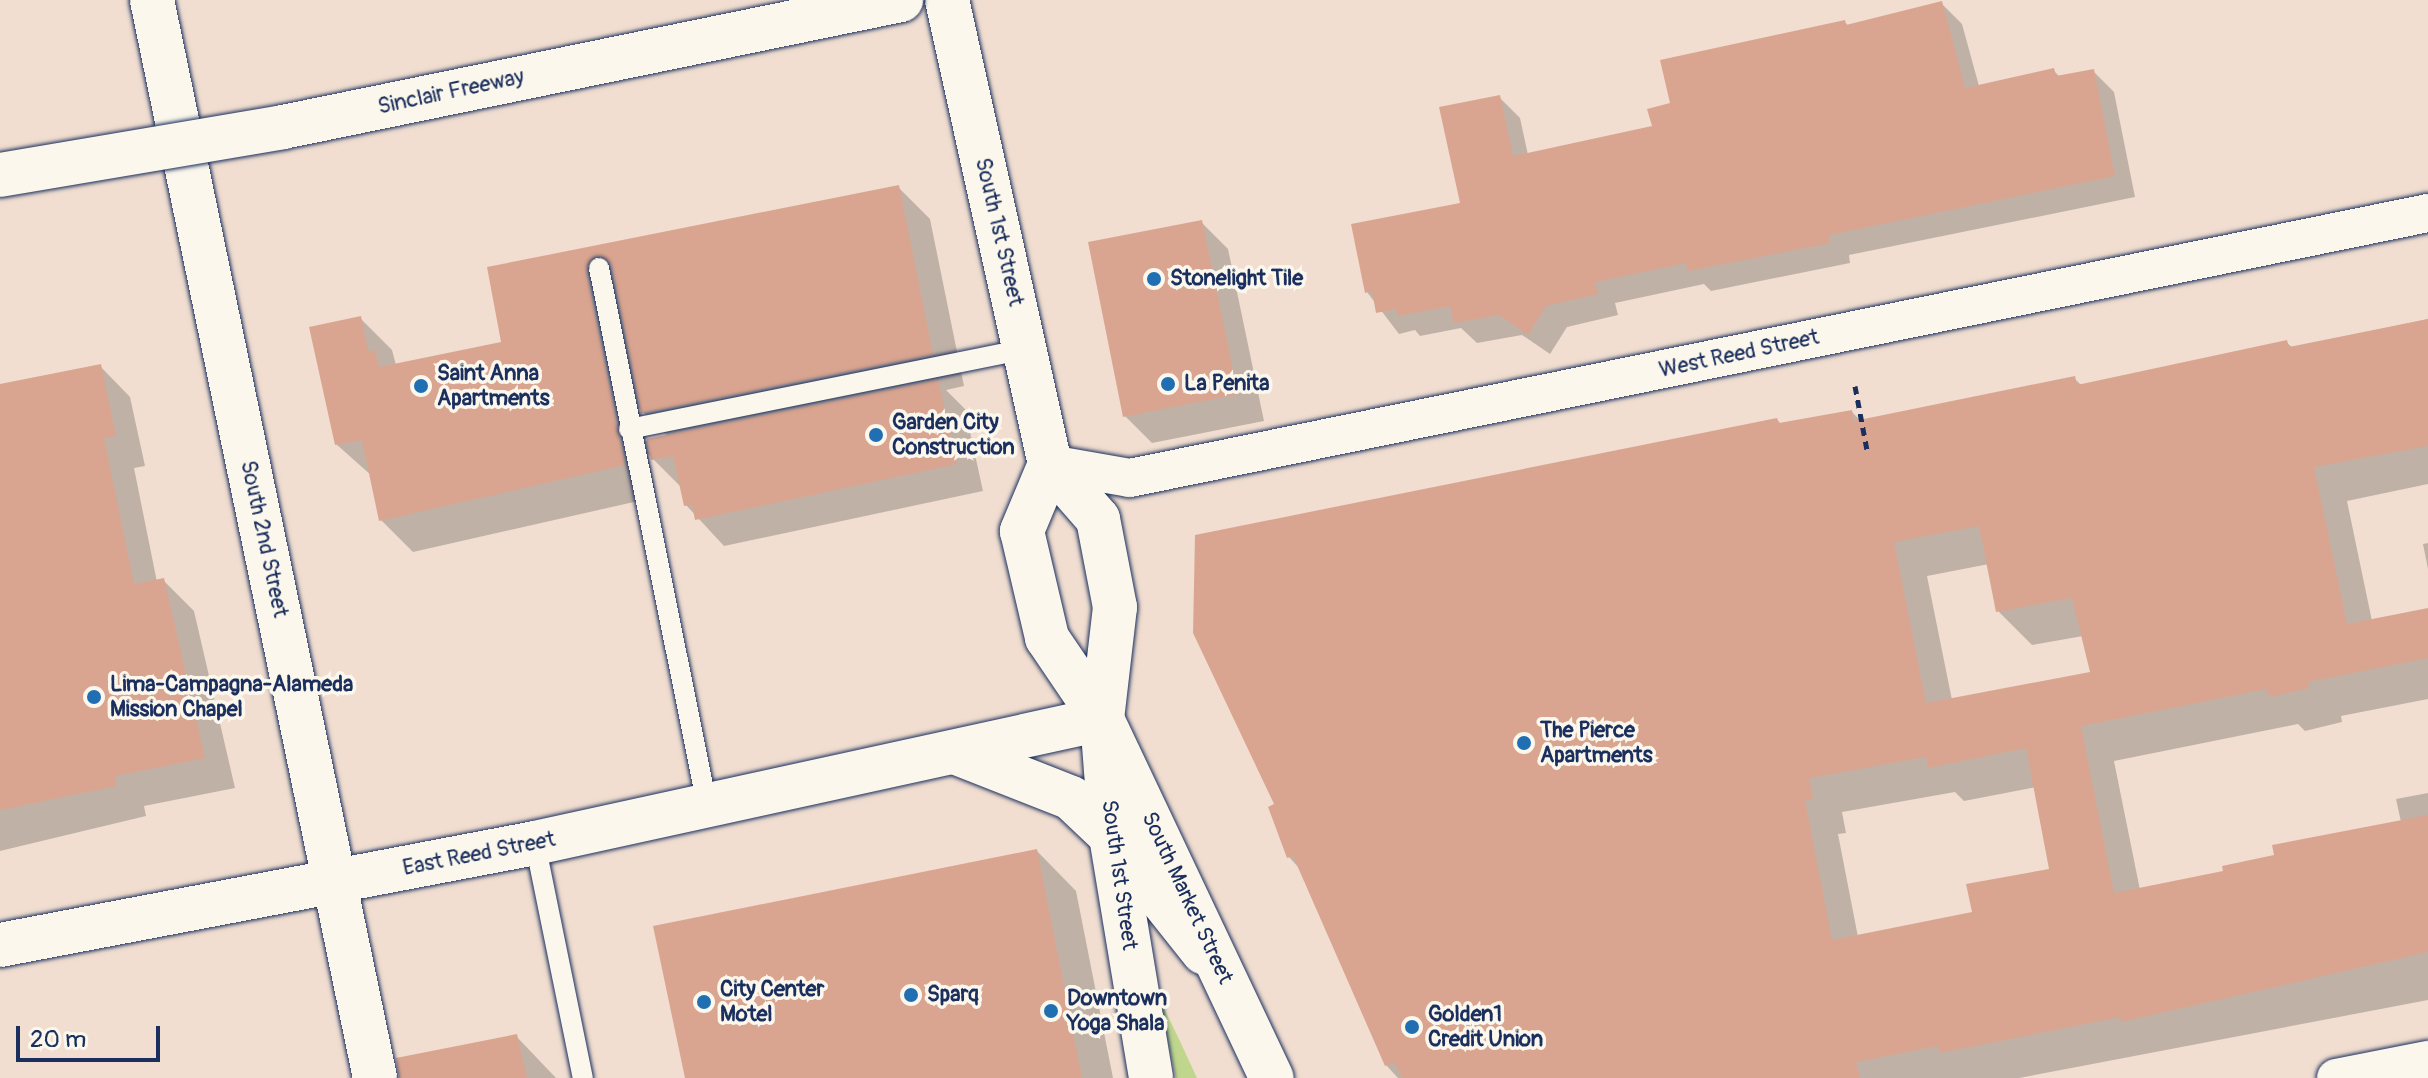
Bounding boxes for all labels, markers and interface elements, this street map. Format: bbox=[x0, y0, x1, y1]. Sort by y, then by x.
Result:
street label: Sinclair Freeway bbox=[375, 64, 527, 120]
street label: South 1st Street bbox=[969, 155, 1029, 309]
place label: Stonelight Tile bbox=[1170, 266, 1303, 292]
marker: Stonelight Tile bbox=[1145, 270, 1163, 288]
street label: West Reed Street bbox=[1657, 324, 1821, 384]
place label: Saint Anna Apartments bbox=[437, 360, 549, 412]
place label: La Penita bbox=[1184, 371, 1269, 397]
marker: La Penita bbox=[1159, 375, 1177, 393]
marker: Saint Anna Apartments bbox=[412, 377, 430, 395]
place label: Garden City Construction bbox=[892, 409, 1015, 460]
marker: Garden City Construction bbox=[867, 426, 885, 444]
street label: South 2nd Street bbox=[234, 458, 294, 620]
place label: Lima-Campagna-Alameda Mission Chapel bbox=[110, 671, 353, 722]
marker: Lima-Campagna-Alameda Mission Chapel bbox=[85, 688, 103, 706]
place label: The Pierce Apartments bbox=[1540, 717, 1652, 768]
marker: The Pierce Apartments bbox=[1515, 734, 1533, 752]
street label: South 1st Street bbox=[1095, 798, 1143, 952]
street label: South Market Street bbox=[1136, 808, 1238, 988]
street label: East Reed Street bbox=[401, 826, 557, 882]
place label: City Center Motel bbox=[720, 976, 824, 1028]
place label: Sparq bbox=[927, 982, 979, 1008]
place label: Downtown Yoga Shala bbox=[1067, 985, 1167, 1036]
marker: Sparq bbox=[902, 986, 920, 1004]
marker: City Center Motel bbox=[695, 993, 713, 1011]
place label: Golden1 Credit Union bbox=[1428, 1001, 1543, 1052]
marker: Downtown Yoga Shala bbox=[1042, 1002, 1060, 1020]
scale bar bbox=[20, 1010, 164, 1060]
marker: Golden1 Credit Union bbox=[1403, 1018, 1421, 1036]
text: 20 m bbox=[30, 1025, 86, 1054]

